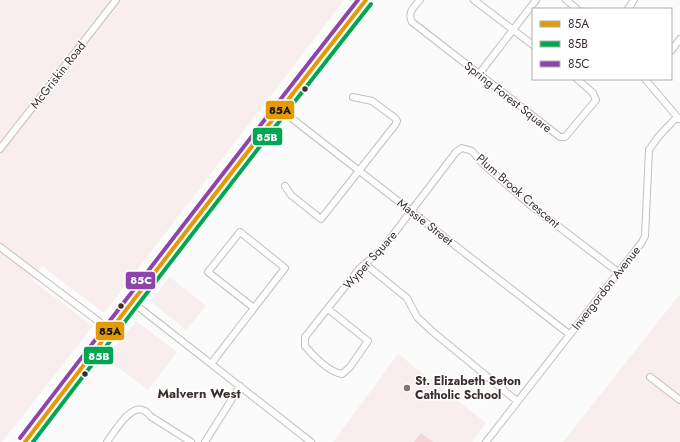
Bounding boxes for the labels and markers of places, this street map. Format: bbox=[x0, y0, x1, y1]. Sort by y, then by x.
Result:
unlabelled marker bbox=[300, 84, 310, 94]
unlabelled marker bbox=[116, 301, 126, 311]
unlabelled marker bbox=[80, 369, 90, 379]
place label: St. Elizabeth Seton Catholic School bbox=[415, 372, 521, 404]
marker: St. Elizabeth Seton Catholic School bbox=[402, 383, 412, 393]

